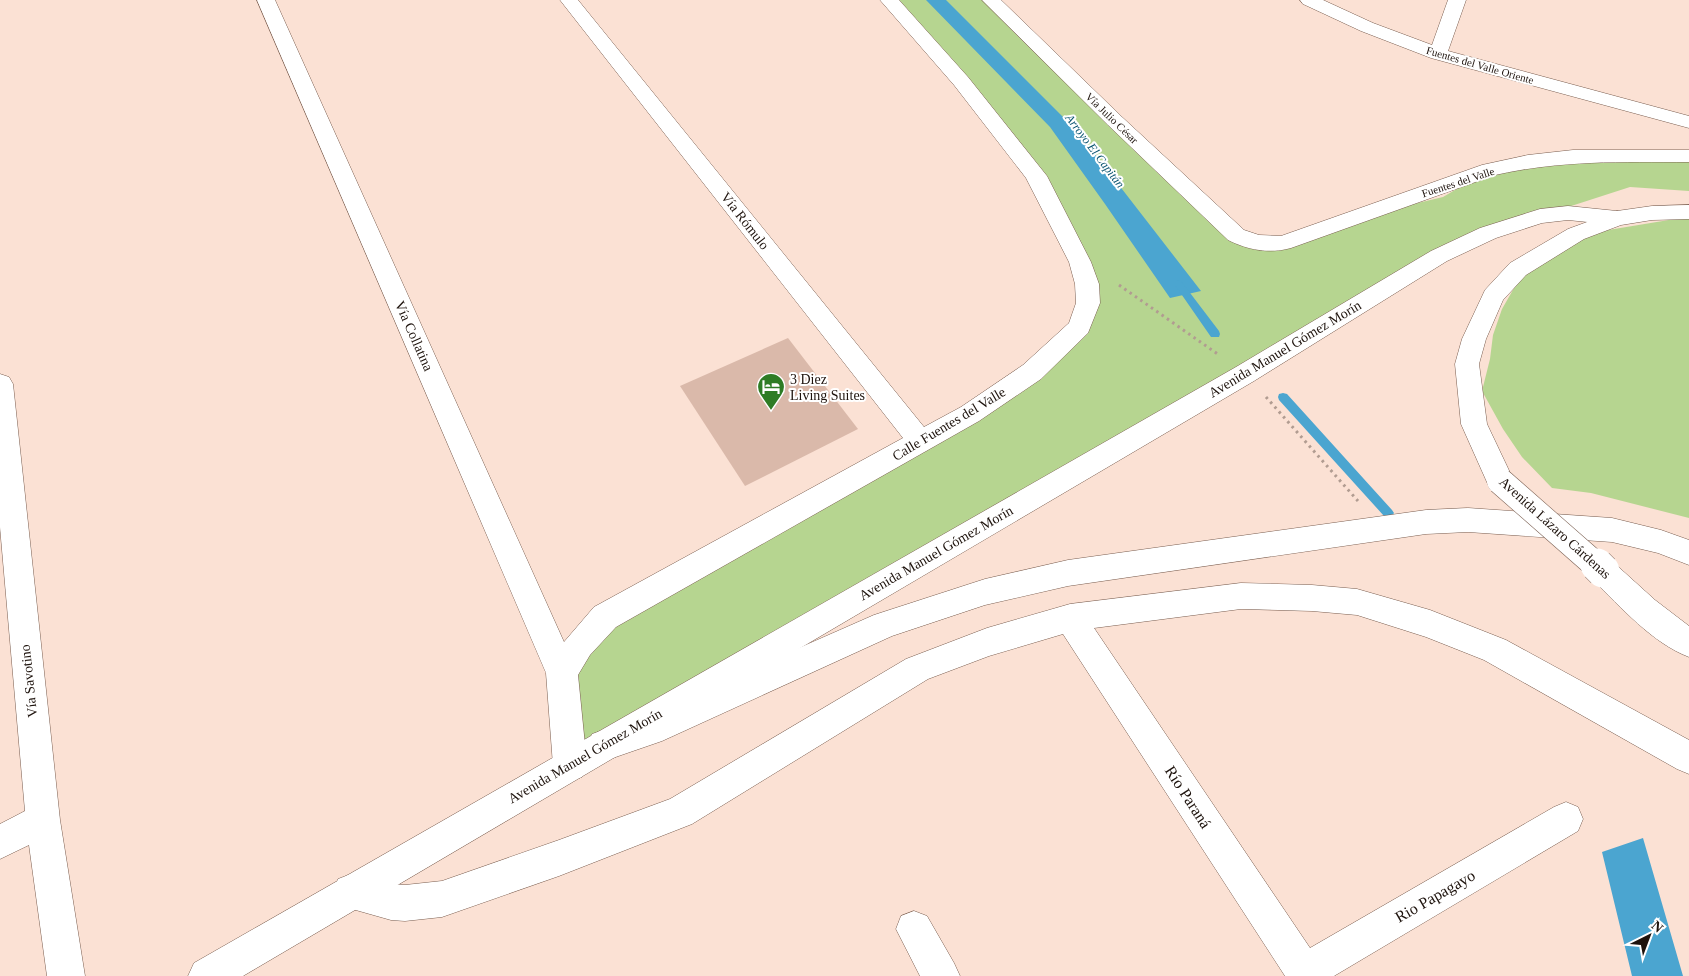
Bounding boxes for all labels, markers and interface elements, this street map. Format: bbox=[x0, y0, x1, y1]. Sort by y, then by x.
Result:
street label: Fuentes del Valle Oriente bbox=[1425, 44, 1535, 86]
street label: Vía Julio César bbox=[1083, 90, 1141, 146]
water label: Arroyo El Capitán bbox=[1062, 110, 1127, 191]
street label: Fuentes del Valle bbox=[1420, 165, 1496, 199]
street label: Vía Rómulo bbox=[718, 189, 772, 253]
street label: Avenida Manuel Gómez Morín bbox=[1206, 297, 1364, 401]
street label: Vía Collatina bbox=[392, 299, 436, 374]
hotel icon: 3 Diez Living Suites bbox=[756, 372, 786, 411]
place label: 3 Diez Living Suites bbox=[790, 372, 865, 403]
street label: Calle Fuentes del Valle bbox=[890, 384, 1008, 464]
street label: Avenida Lázaro Cárdenas bbox=[1496, 474, 1614, 582]
street label: Avenida Manuel Gómez Morín bbox=[856, 503, 1016, 603]
street label: Vía Savotino bbox=[18, 644, 40, 718]
street label: Avenida Manuel Gómez Morín bbox=[505, 706, 665, 806]
street label: Río Paraná bbox=[1162, 763, 1214, 831]
street label: Rio Papagayo bbox=[1392, 866, 1478, 927]
north arrow bbox=[1624, 911, 1674, 961]
text: N bbox=[1649, 918, 1666, 936]

